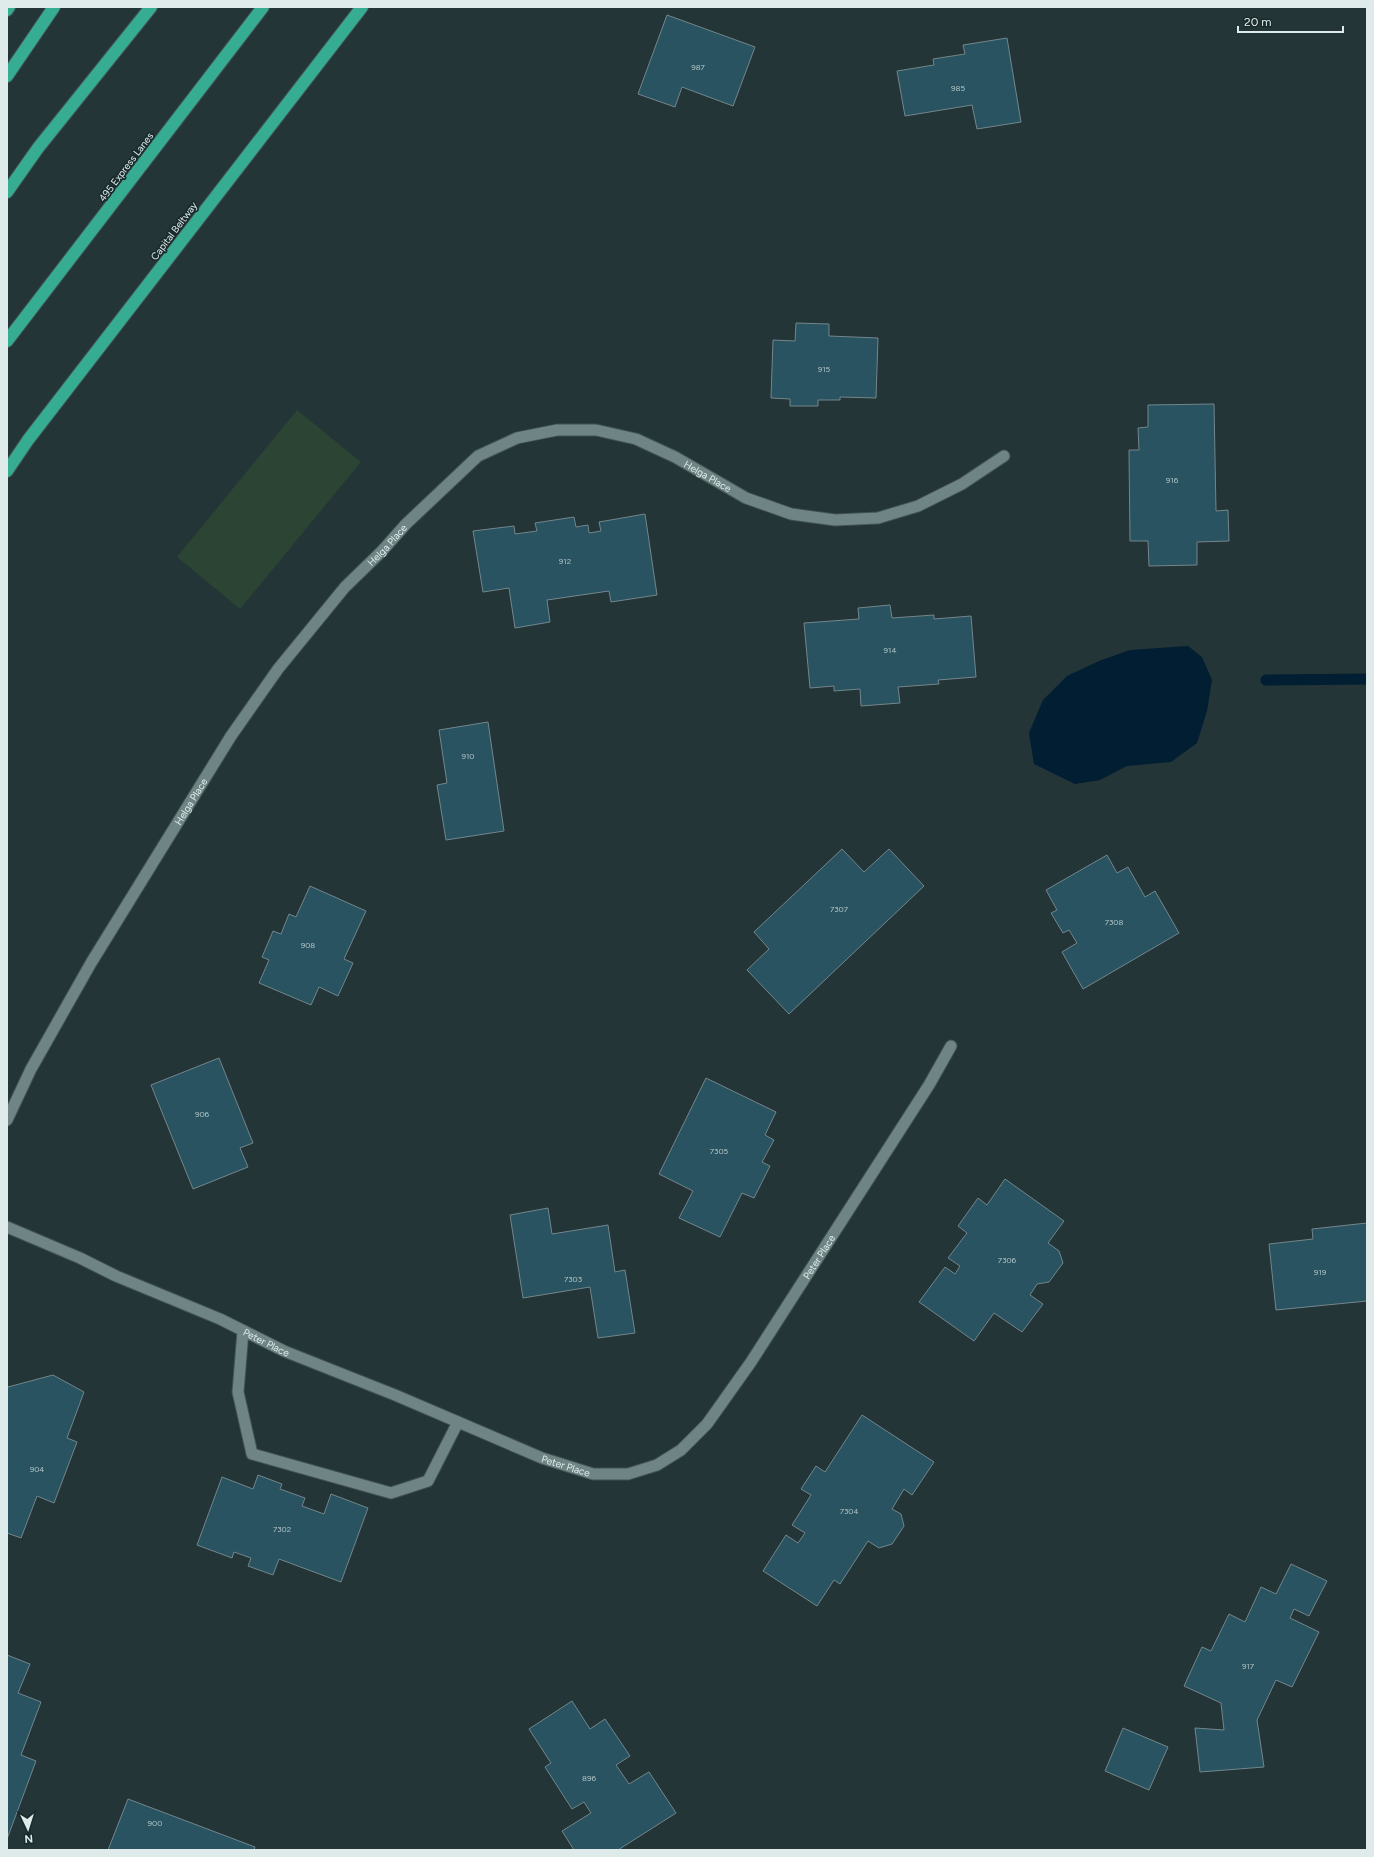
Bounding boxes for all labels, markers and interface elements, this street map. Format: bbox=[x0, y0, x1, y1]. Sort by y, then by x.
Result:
scale bar bbox=[1238, 8, 1343, 34]
text: 20 m bbox=[1244, 15, 1272, 29]
house number: 987 bbox=[691, 62, 706, 72]
house number: 985 bbox=[951, 83, 965, 93]
street label: 495 Express Lanes bbox=[96, 130, 156, 204]
street label: Capital Beltway bbox=[148, 199, 201, 263]
house number: 915 bbox=[818, 364, 831, 374]
street label: Helga Place bbox=[682, 457, 734, 495]
house number: 916 bbox=[1166, 475, 1179, 485]
street label: Helga Place bbox=[364, 521, 410, 569]
house number: 912 bbox=[559, 556, 571, 566]
house number: 914 bbox=[884, 645, 896, 655]
house number: 910 bbox=[462, 751, 474, 761]
street label: Helga Place bbox=[171, 775, 210, 827]
house number: 7307 bbox=[830, 904, 849, 914]
house number: 7308 bbox=[1105, 917, 1123, 927]
house number: 908 bbox=[301, 940, 315, 950]
house number: 906 bbox=[195, 1109, 210, 1119]
house number: 7305 bbox=[710, 1146, 729, 1156]
street label: Peter Place bbox=[800, 1232, 838, 1281]
house number: 7306 bbox=[998, 1255, 1017, 1265]
house number: 919 bbox=[1314, 1267, 1327, 1277]
house number: 7303 bbox=[564, 1274, 582, 1284]
street label: Peter Place bbox=[241, 1325, 292, 1359]
street label: Peter Place bbox=[540, 1452, 592, 1479]
house number: 904 bbox=[30, 1464, 44, 1474]
house number: 7304 bbox=[840, 1506, 858, 1516]
house number: 7302 bbox=[273, 1524, 291, 1534]
house number: 917 bbox=[1242, 1661, 1255, 1671]
house number: 896 bbox=[582, 1773, 596, 1783]
north arrow bbox=[8, 1809, 48, 1849]
house number: 900 bbox=[148, 1818, 162, 1828]
text: N bbox=[24, 1832, 33, 1845]

